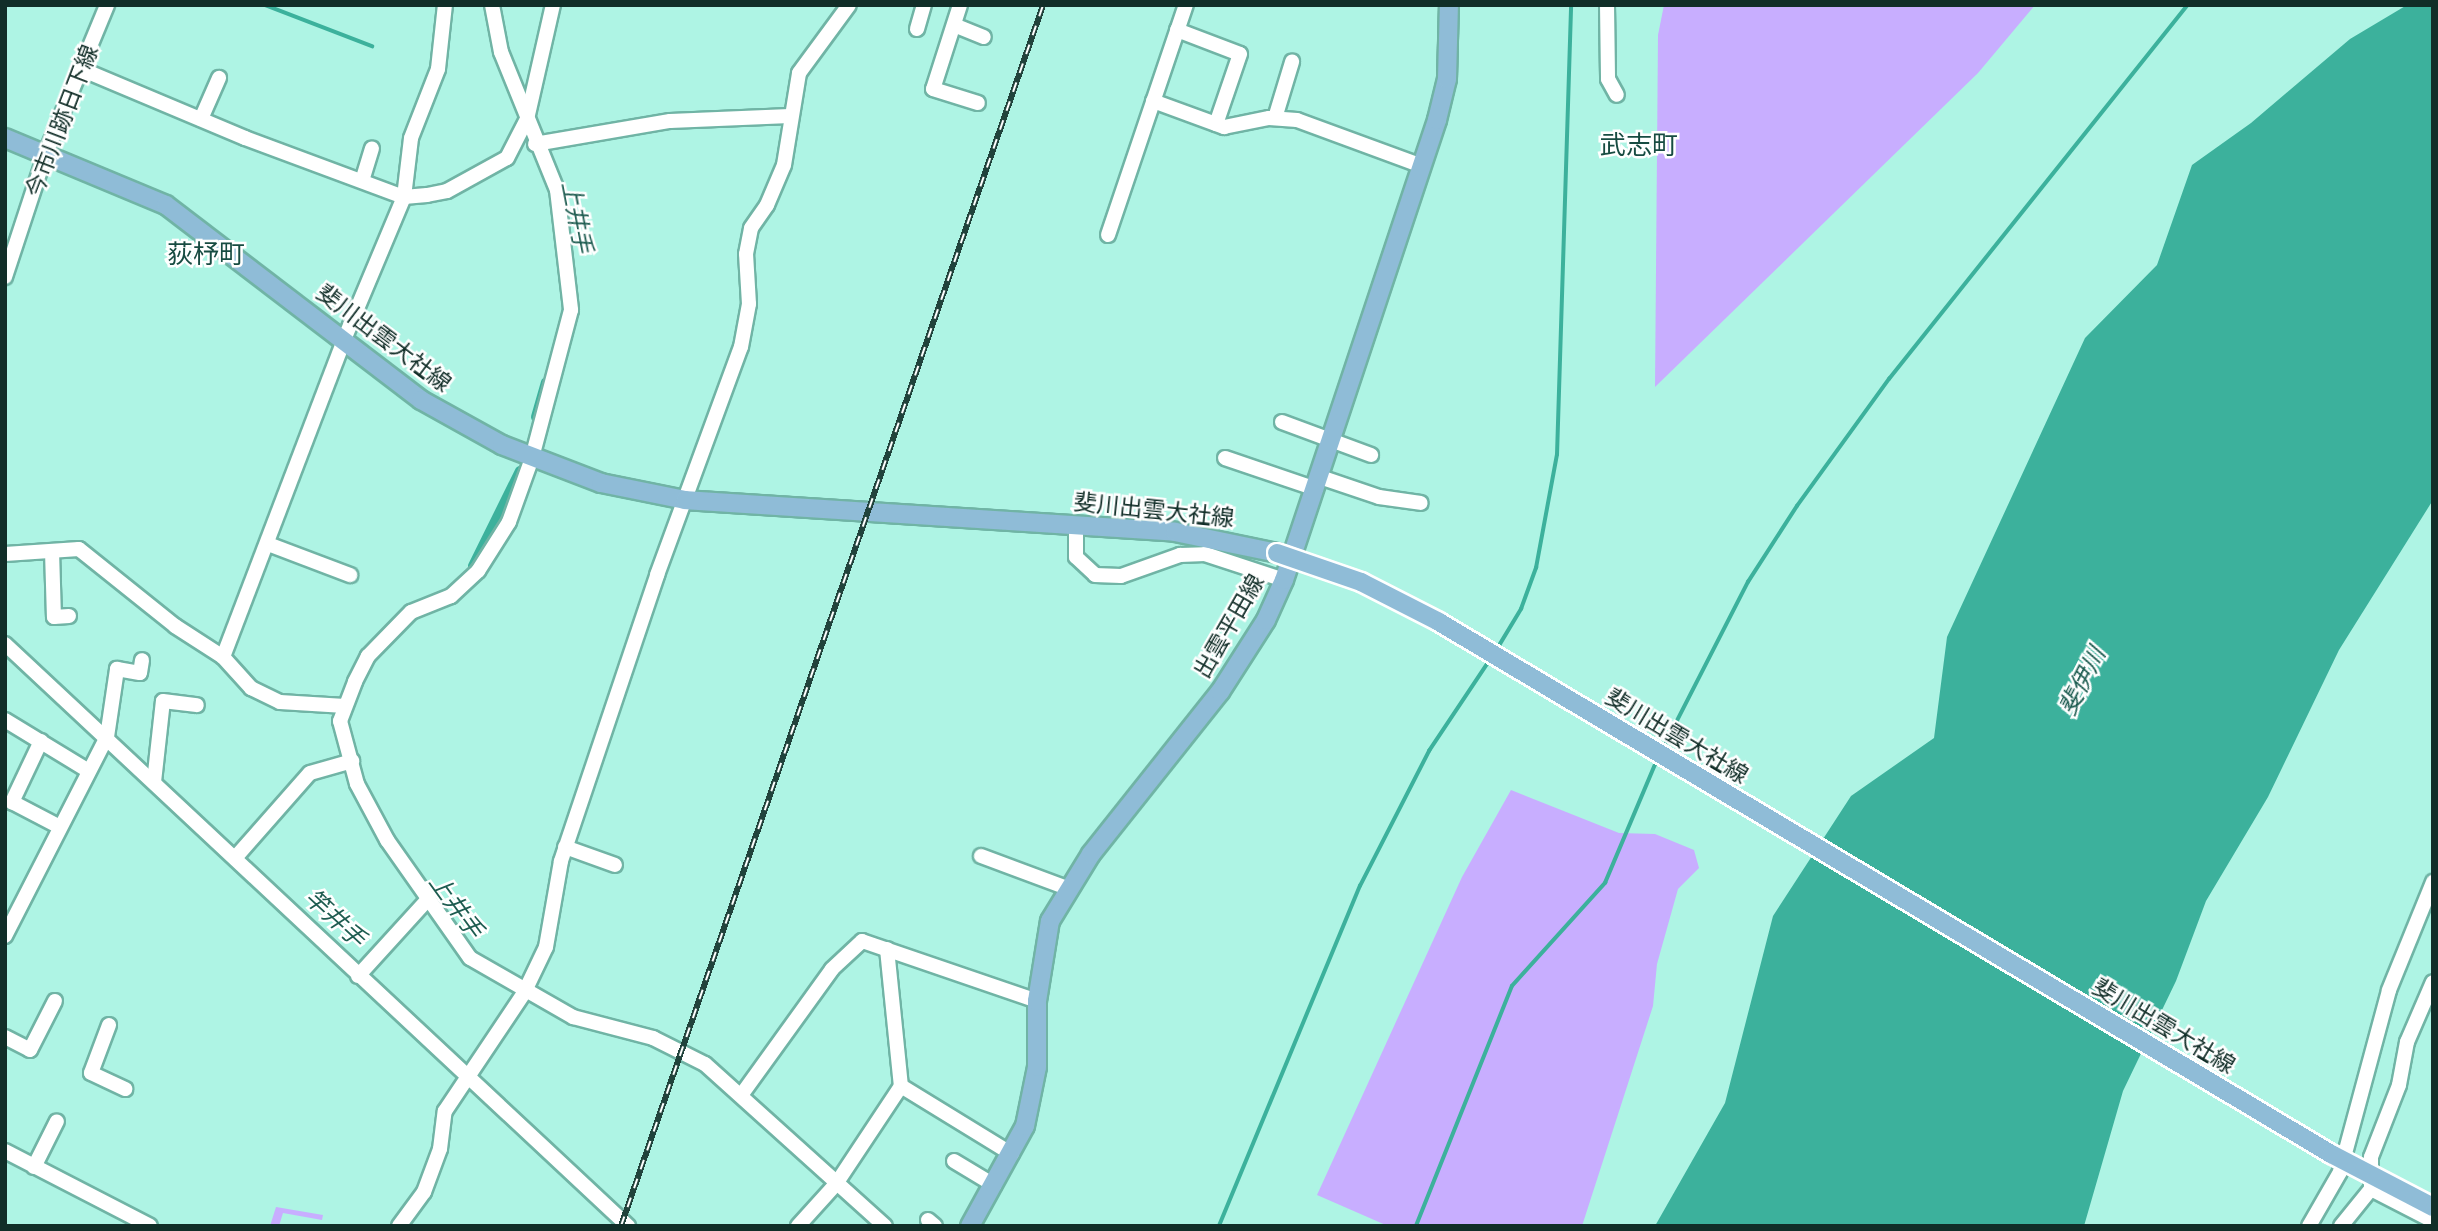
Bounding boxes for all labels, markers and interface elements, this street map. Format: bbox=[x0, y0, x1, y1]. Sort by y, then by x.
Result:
street label: 今市川跡日下線 bbox=[20, 41, 104, 201]
district label: 武志町 bbox=[1600, 129, 1678, 161]
water label: 上井手 bbox=[556, 179, 598, 255]
district label: 荻杼町 bbox=[167, 238, 245, 270]
street label: 斐川出雲大社線 bbox=[311, 279, 457, 397]
street label: 斐川出雲大社線 bbox=[1072, 488, 1236, 532]
street label: 出雲平田線 bbox=[1188, 569, 1270, 683]
water label: 斐伊川 bbox=[2053, 642, 2111, 720]
street label: 斐川出雲大社線 bbox=[1601, 683, 1753, 789]
water label: 上井手 bbox=[423, 868, 489, 944]
water label: 竿井手 bbox=[299, 883, 371, 953]
street label: 斐川出雲大社線 bbox=[2088, 973, 2240, 1079]

